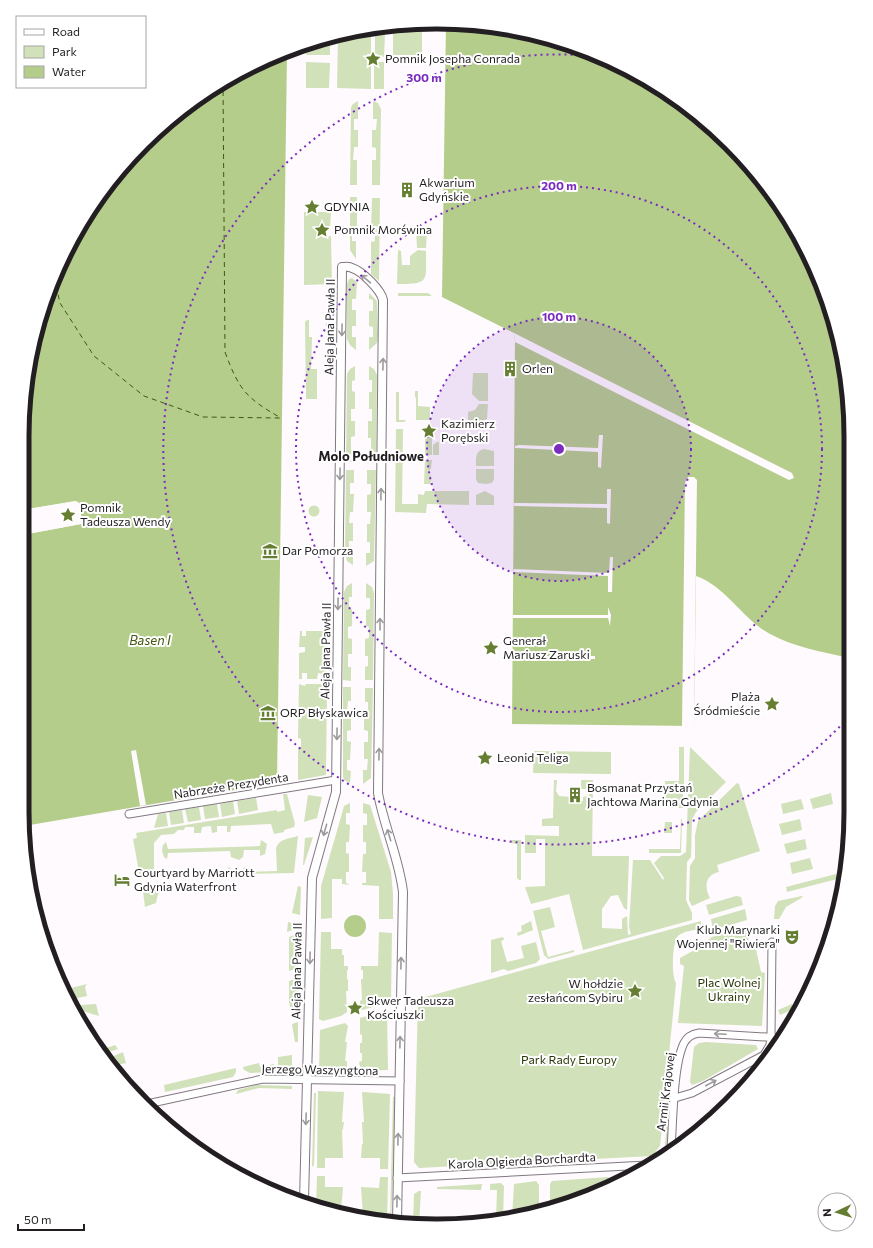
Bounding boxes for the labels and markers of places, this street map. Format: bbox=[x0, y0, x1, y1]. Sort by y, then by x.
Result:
place icon: Pomnik Josepha Conrada bbox=[364, 50, 382, 68]
place label: Pomnik Josepha Conrada bbox=[385, 51, 520, 66]
place label: Akwarium Gdyńskie bbox=[419, 175, 475, 203]
building icon: Akwarium Gdyńskie bbox=[398, 181, 416, 199]
place icon: GDYNIA bbox=[303, 198, 321, 216]
place label: GDYNIA bbox=[324, 199, 370, 213]
place icon: Pomnik Morświna bbox=[313, 221, 331, 239]
place label: Pomnik Morświna bbox=[334, 222, 432, 236]
building icon: Orlen bbox=[501, 360, 519, 378]
place label: Orlen bbox=[522, 361, 553, 375]
place label: Kazimierz Porębski bbox=[441, 416, 495, 444]
place icon: Kazimierz Porębski bbox=[420, 422, 438, 440]
centre of rings bbox=[552, 442, 566, 456]
place label: Pomnik Tadeusza Wendy bbox=[80, 500, 171, 528]
place icon: Pomnik Tadeusza Wendy bbox=[59, 506, 77, 524]
museum icon: Dar Pomorza bbox=[261, 542, 279, 560]
place label: Dar Pomorza bbox=[282, 543, 353, 557]
place label: Generał Mariusz Zaruski bbox=[503, 633, 590, 661]
place icon: Generał Mariusz Zaruski bbox=[482, 639, 500, 657]
place label: Plaża Śródmieście bbox=[694, 689, 760, 717]
place icon: Plaża Śródmieście bbox=[763, 695, 781, 713]
museum icon: ORP Błyskawica bbox=[259, 704, 277, 722]
place label: ORP Błyskawica bbox=[280, 705, 368, 719]
place icon: Leonid Teliga bbox=[476, 749, 494, 767]
place label: Leonid Teliga bbox=[497, 750, 568, 764]
place label: Bosmanat Przystań Jachtowa Marina Gdynia bbox=[587, 780, 719, 809]
building icon: Bosmanat Przystań Jachtowa Marina Gdynia bbox=[566, 786, 584, 804]
place label: Courtyard by Marriott Gdynia Waterfront bbox=[134, 865, 255, 893]
hotel icon: Courtyard by Marriott Gdynia Waterfront bbox=[113, 871, 131, 889]
place label: Klub Marynarki Wojennej "Riwiera" bbox=[677, 922, 780, 950]
theatre icon: Klub Marynarki Wojennej "Riwiera" bbox=[783, 928, 801, 946]
place label: W hołdzie zesłańcom Sybiru bbox=[528, 976, 623, 1004]
place icon: W hołdzie zesłańcom Sybiru bbox=[626, 982, 644, 1000]
place label: Skwer Tadeusza Kościuszki bbox=[367, 993, 454, 1021]
place icon: Skwer Tadeusza Kościuszki bbox=[346, 999, 364, 1017]

